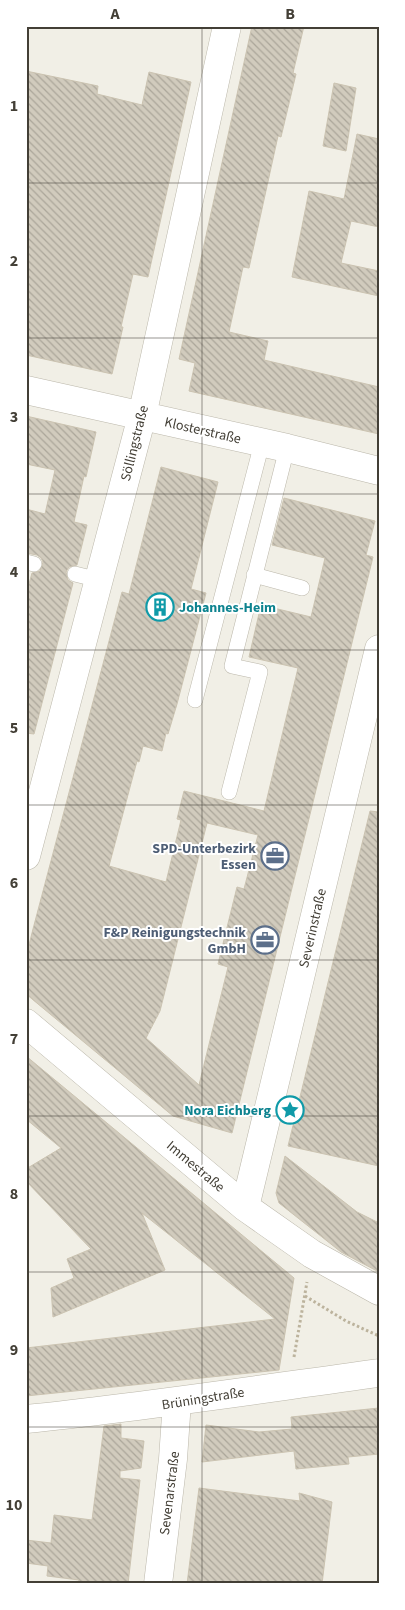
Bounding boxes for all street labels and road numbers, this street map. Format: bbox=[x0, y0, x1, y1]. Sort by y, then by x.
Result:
street label: Söllingstraße bbox=[116, 403, 154, 483]
street label: Klosterstraße bbox=[163, 412, 243, 450]
street label: Severinstraße bbox=[294, 887, 332, 970]
street label: Immestraße bbox=[162, 1136, 229, 1197]
street label: Brüningstraße bbox=[160, 1383, 246, 1415]
street label: Sevenarstraße bbox=[155, 1450, 185, 1536]

